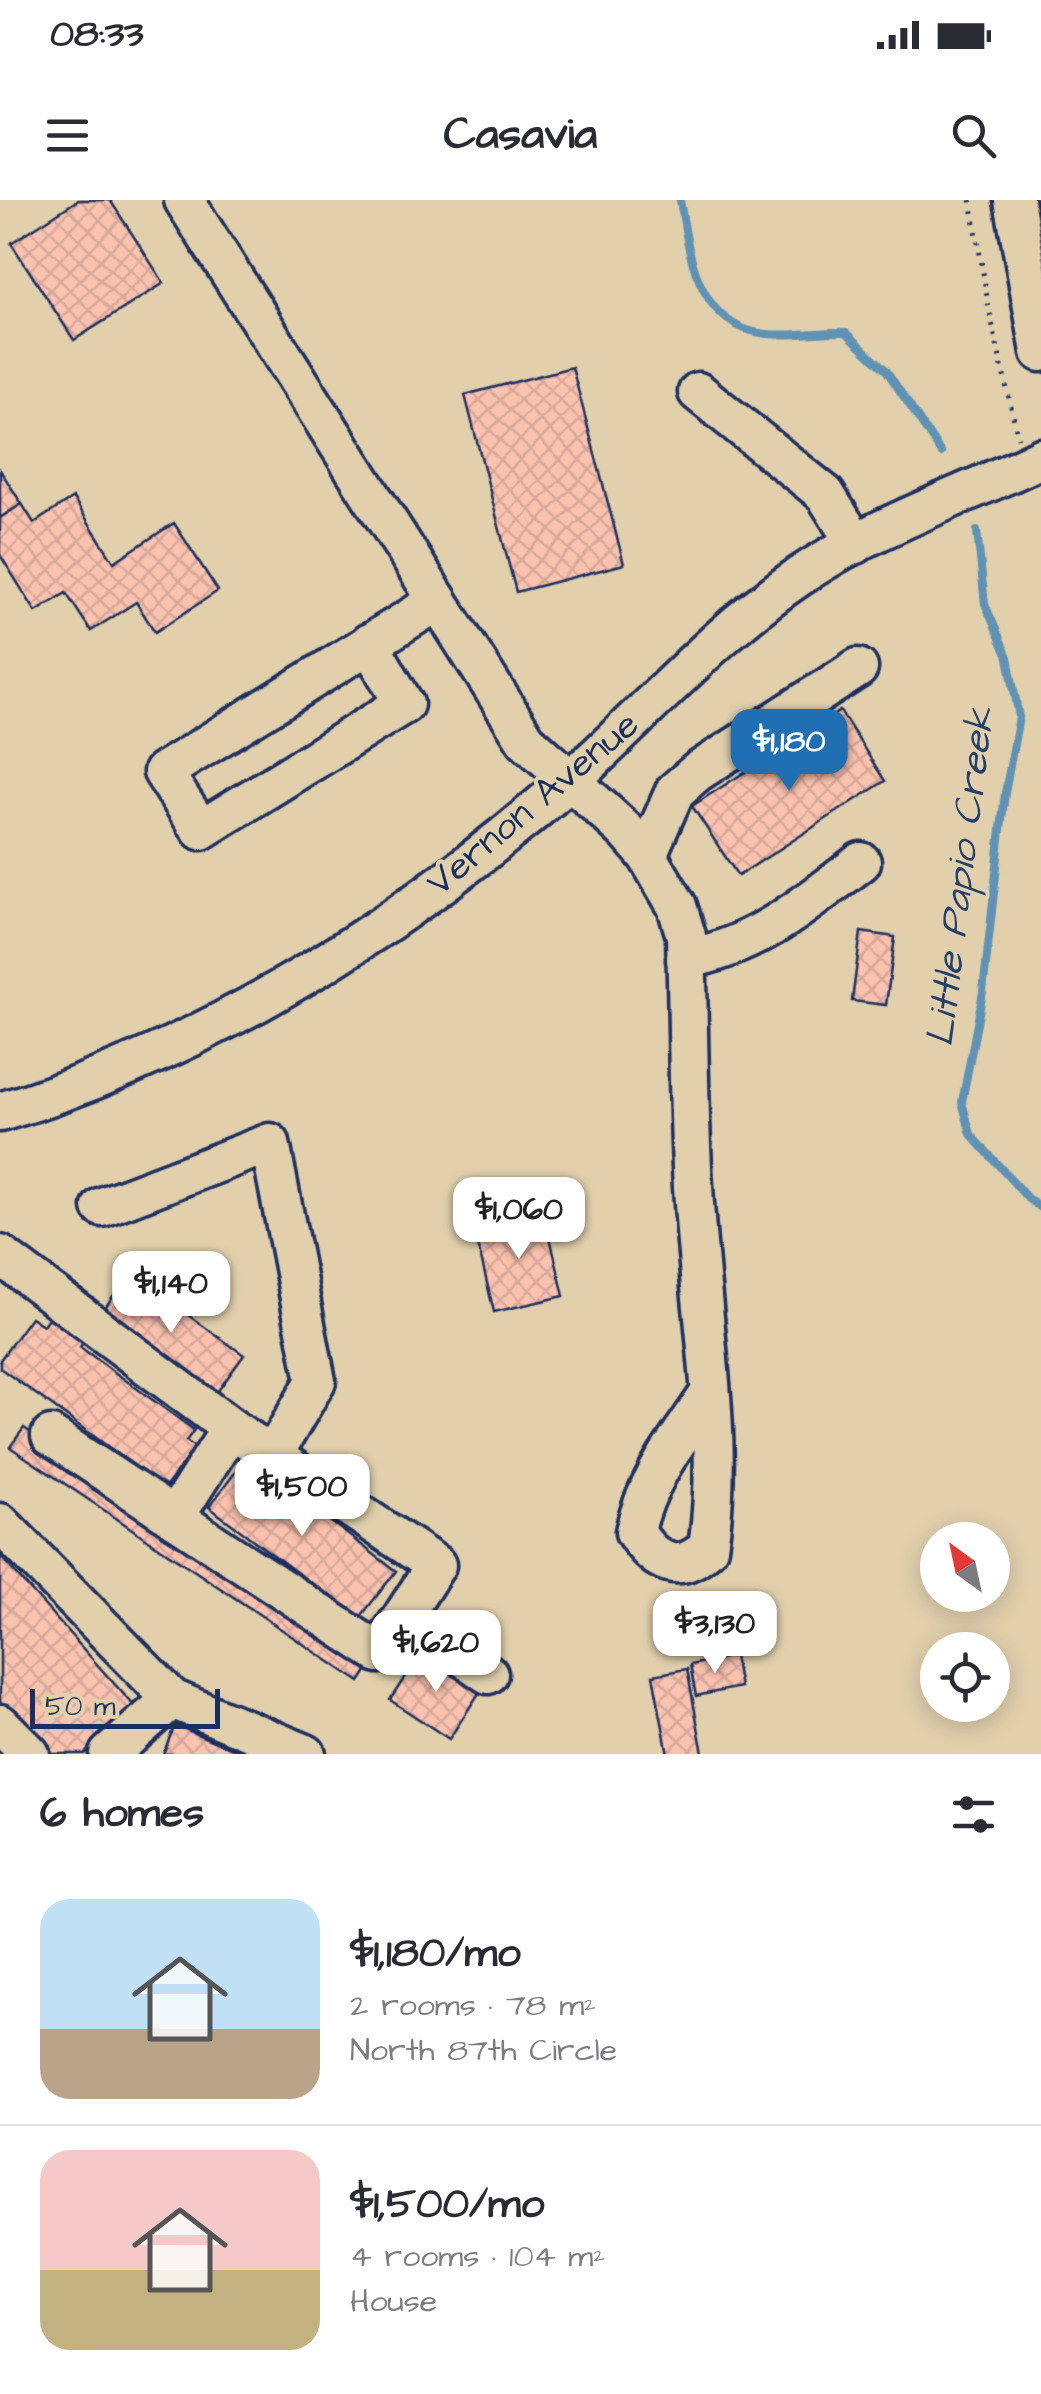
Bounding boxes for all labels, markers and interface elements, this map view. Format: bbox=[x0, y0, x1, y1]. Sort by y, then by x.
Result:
text: 08:33 bbox=[50, 9, 144, 61]
text: Casavia bbox=[444, 104, 597, 166]
icon: menu bbox=[40, 108, 95, 163]
icon: search bbox=[946, 108, 1001, 163]
street label: Vernon Avenue bbox=[415, 699, 651, 909]
water label: Little Papio Creek bbox=[913, 703, 1009, 1050]
pin: $1,180 bbox=[708, 709, 870, 794]
text: $1,180 bbox=[753, 719, 825, 764]
pin: $1,060 bbox=[438, 1177, 600, 1262]
text: $1,060 bbox=[475, 1187, 563, 1232]
pin: $1,140 bbox=[90, 1251, 252, 1336]
text: $1,140 bbox=[134, 1261, 208, 1306]
pin: $1,500 bbox=[221, 1454, 383, 1539]
text: $1,500 bbox=[257, 1464, 347, 1509]
north arrow bbox=[920, 1522, 1010, 1612]
map controls bbox=[920, 1522, 1010, 1722]
pin: $3,130 bbox=[634, 1591, 796, 1676]
text: $3,130 bbox=[675, 1601, 755, 1646]
pin: $1,620 bbox=[355, 1610, 517, 1695]
text: $1,620 bbox=[393, 1620, 479, 1665]
button: locate bbox=[920, 1632, 1010, 1722]
scale bar bbox=[30, 1684, 220, 1728]
text: 50 m bbox=[45, 1687, 116, 1726]
text: 6 homes bbox=[40, 1785, 204, 1843]
icon: filters bbox=[946, 1787, 1001, 1842]
text: $1,180/mo bbox=[350, 1925, 521, 1983]
icon: home bbox=[120, 1939, 240, 2059]
text: 2 rooms · 78 m² bbox=[350, 1983, 596, 2028]
text: North 87th Circle bbox=[350, 2028, 617, 2073]
text: $1,500/mo bbox=[350, 2176, 544, 2234]
icon: home bbox=[120, 2190, 240, 2310]
text: 4 rooms · 104 m² bbox=[350, 2234, 605, 2279]
text: House bbox=[350, 2279, 437, 2324]

